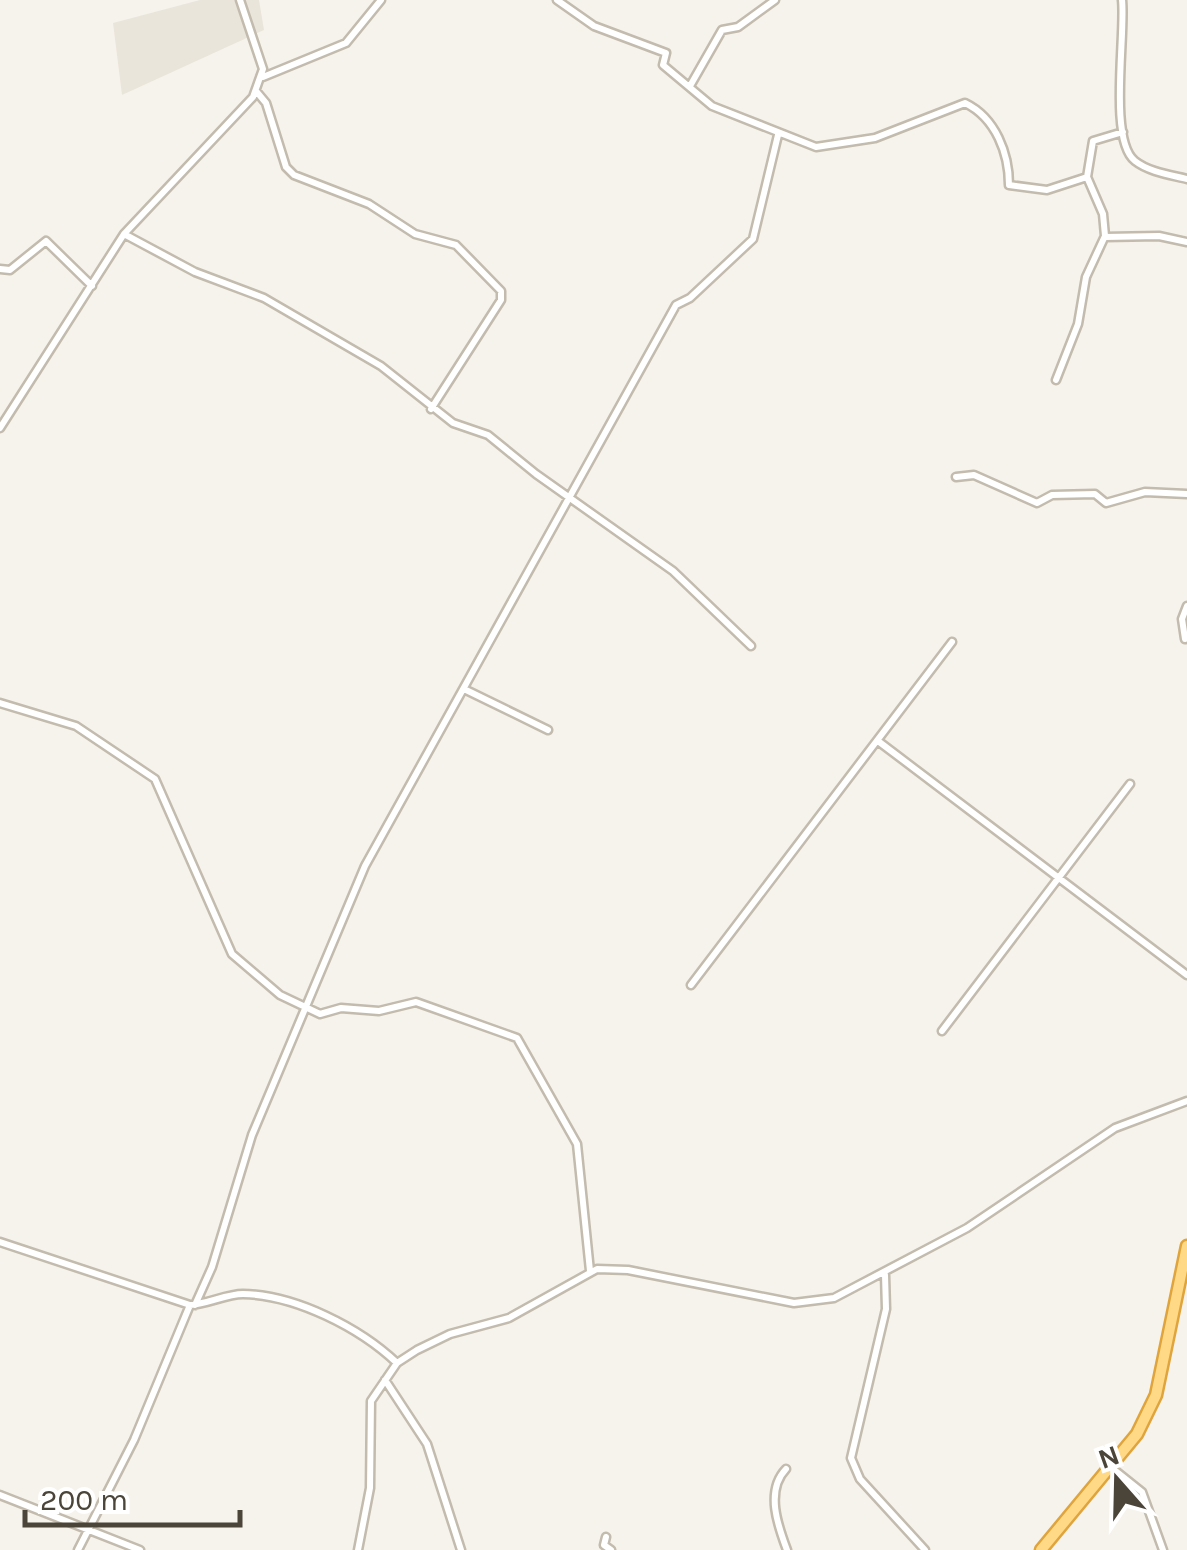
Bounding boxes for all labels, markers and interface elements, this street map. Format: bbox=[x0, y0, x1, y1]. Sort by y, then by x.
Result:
north arrow bbox=[1067, 1430, 1167, 1530]
text: N bbox=[1094, 1438, 1124, 1476]
scale bar bbox=[25, 1465, 240, 1527]
text: 200 m bbox=[40, 1482, 128, 1518]

